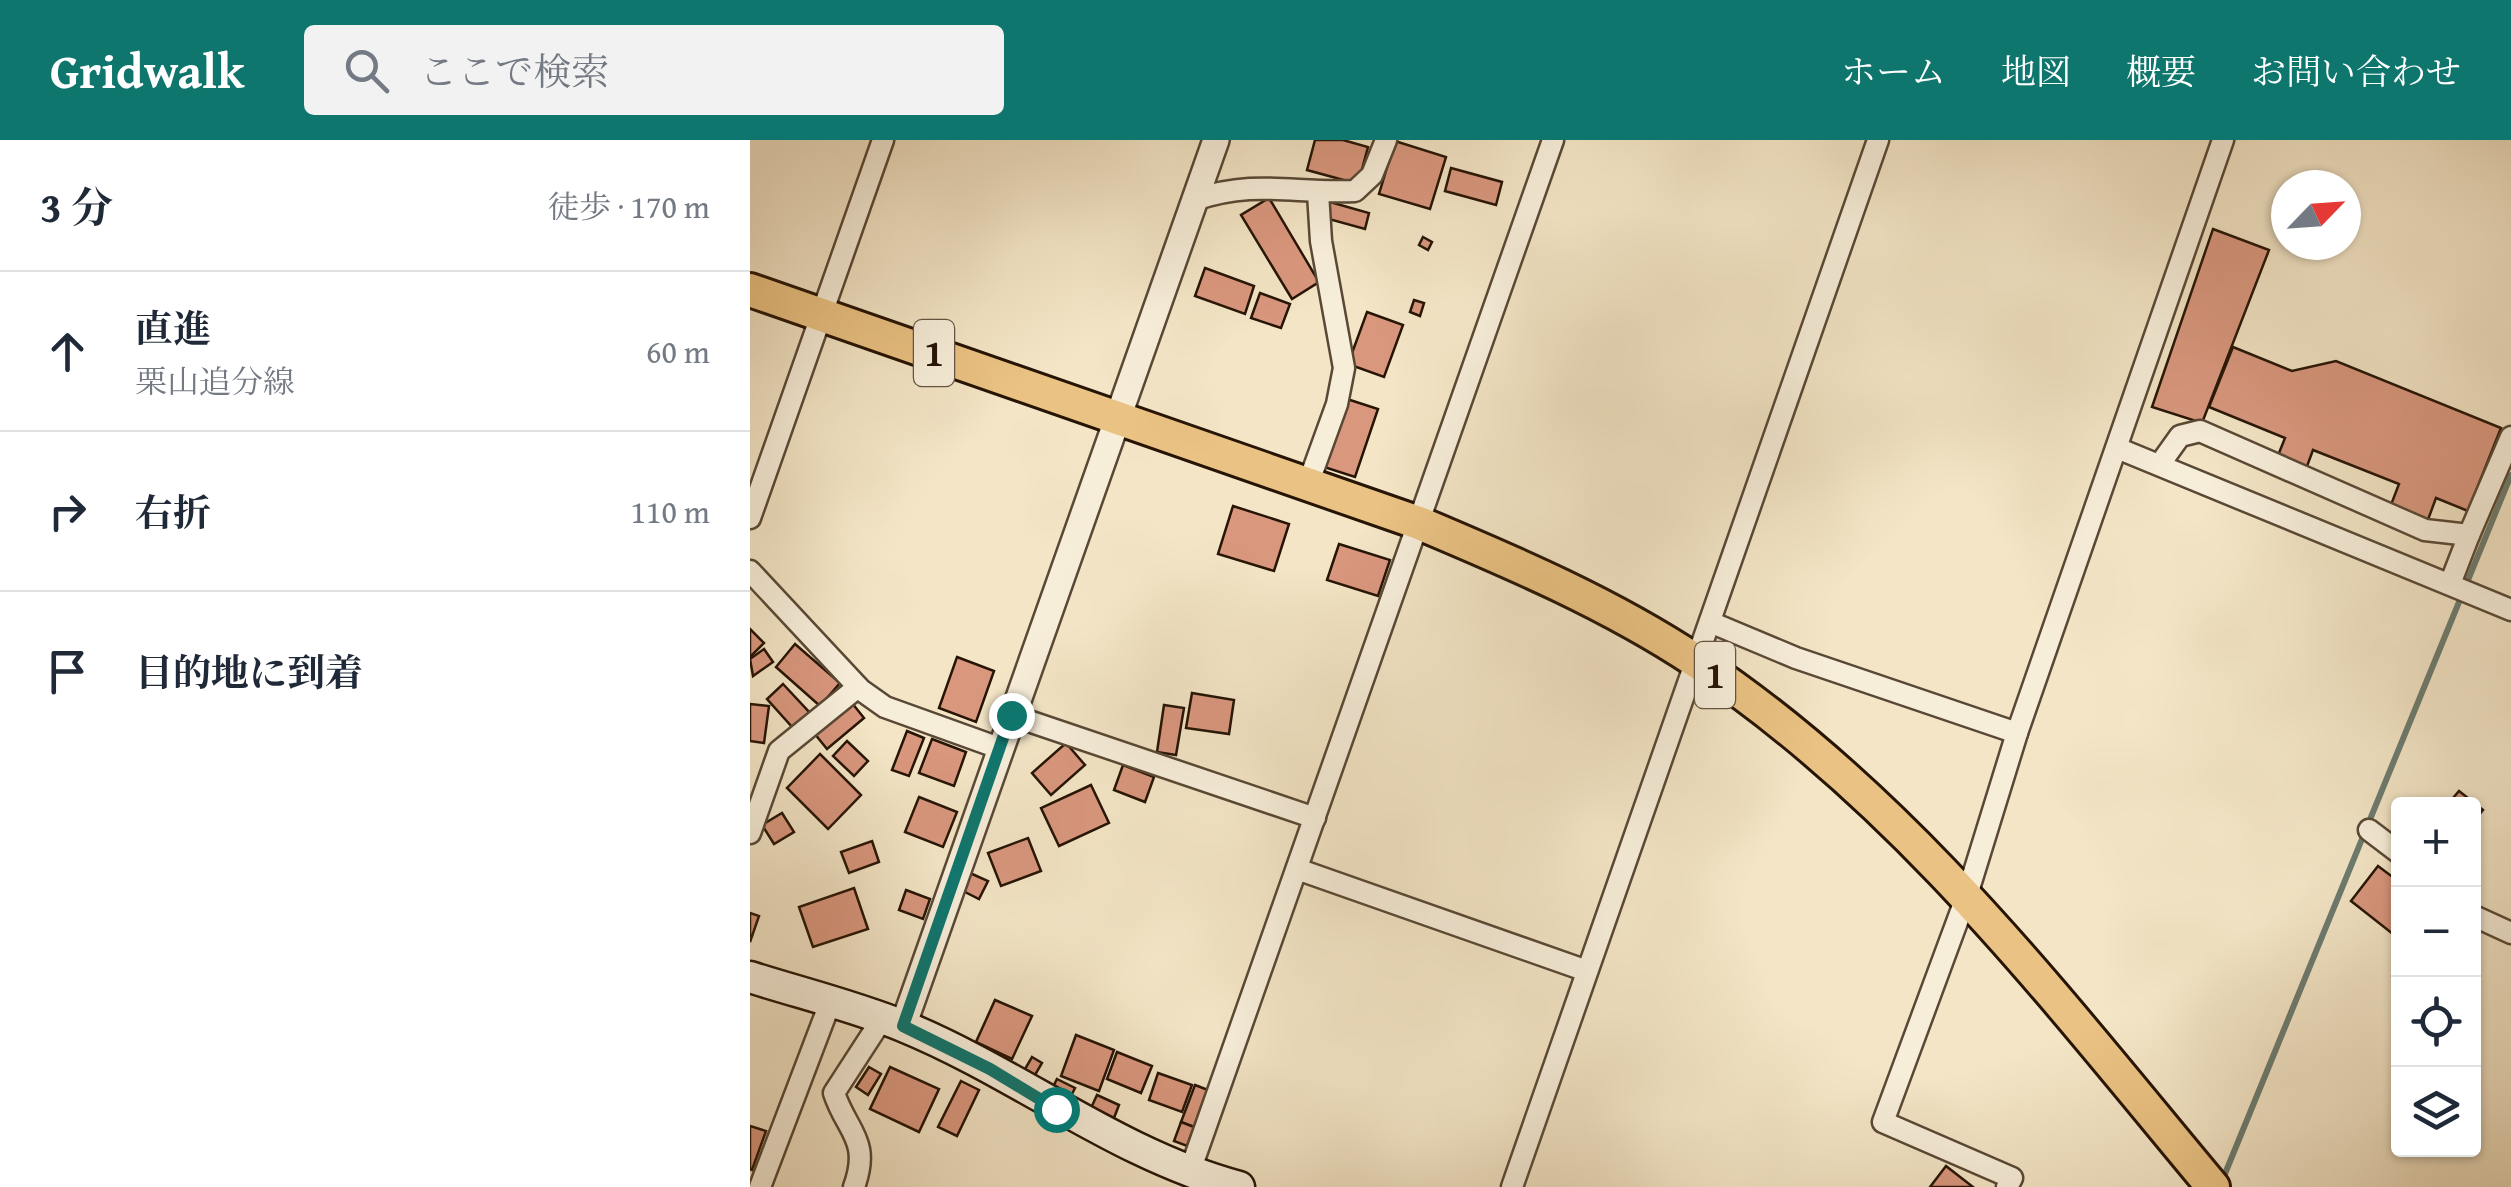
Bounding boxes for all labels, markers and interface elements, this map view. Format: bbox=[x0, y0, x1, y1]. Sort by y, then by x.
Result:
search box bbox=[304, 25, 1004, 115]
text: Gridwalk bbox=[50, 35, 244, 106]
icon: search bbox=[339, 43, 394, 98]
text: ここで検索 bbox=[419, 43, 609, 99]
text: ホーム bbox=[1841, 46, 1946, 97]
text: 地図 bbox=[2001, 46, 2071, 97]
text: 概要 bbox=[2126, 46, 2196, 97]
text: お問い合わせ bbox=[2251, 46, 2461, 97]
north arrow bbox=[2271, 170, 2361, 260]
text: 3 分 bbox=[40, 176, 113, 237]
text: 徒歩 · 170 m bbox=[547, 183, 710, 230]
text: 直進 bbox=[135, 300, 211, 356]
road number: 1 bbox=[914, 320, 954, 386]
icon: ahead bbox=[40, 324, 95, 379]
text: 60 m bbox=[646, 328, 710, 375]
text: 栗山追分線 bbox=[135, 358, 295, 405]
icon: right bbox=[40, 484, 95, 539]
text: 右折 bbox=[135, 484, 211, 540]
text: 110 m bbox=[631, 488, 710, 535]
road number: 1 bbox=[1695, 642, 1735, 708]
icon: arrive bbox=[40, 644, 95, 699]
text: 目的地に到着 bbox=[135, 644, 363, 700]
route end bbox=[989, 693, 1035, 739]
map controls bbox=[2391, 797, 2481, 1157]
button: + bbox=[2391, 797, 2481, 887]
button: − bbox=[2391, 887, 2481, 977]
button: locate bbox=[2391, 977, 2481, 1067]
button: layers bbox=[2391, 1067, 2481, 1157]
route start bbox=[1034, 1087, 1080, 1133]

